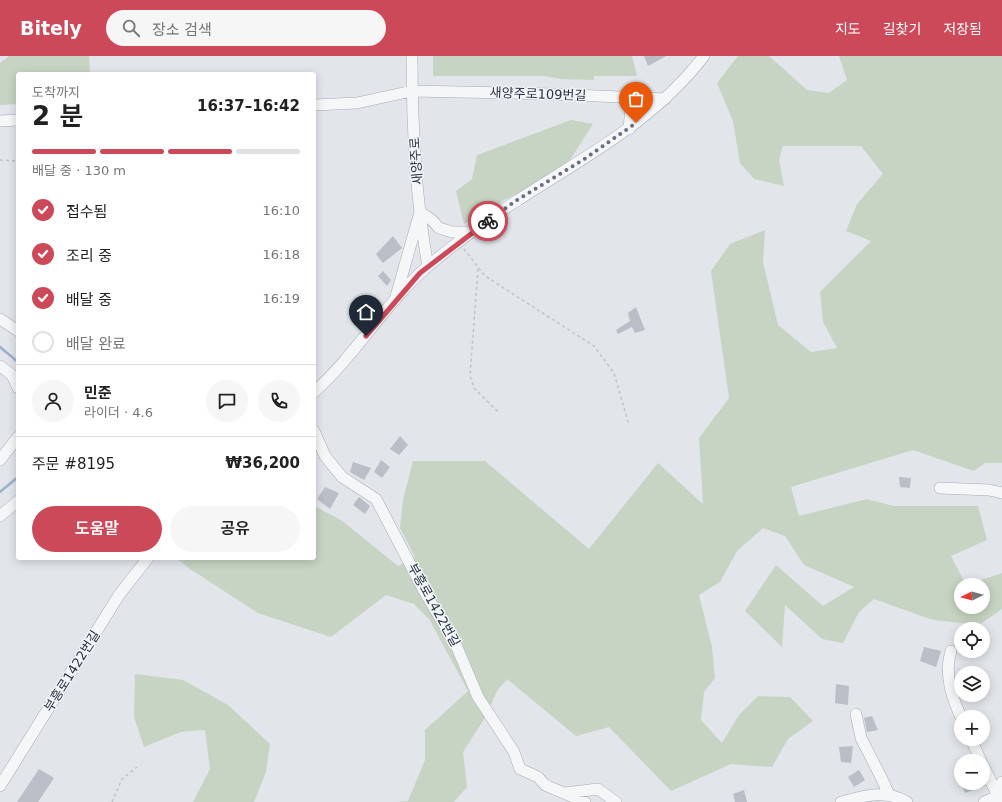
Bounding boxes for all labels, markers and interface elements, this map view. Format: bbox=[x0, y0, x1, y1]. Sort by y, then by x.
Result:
search box bbox=[106, 10, 386, 46]
text: Bitely bbox=[20, 17, 82, 39]
icon: search bbox=[120, 17, 142, 39]
text: 장소 검색 bbox=[152, 21, 212, 39]
text: 지도 bbox=[835, 21, 861, 37]
text: 길찾기 bbox=[883, 21, 921, 37]
text: 저장됨 bbox=[943, 21, 982, 37]
pin bbox=[619, 82, 653, 123]
text: 도착까지 bbox=[32, 85, 80, 100]
street label: 새양주로109번길 bbox=[489, 85, 587, 103]
icon: bag bbox=[625, 88, 647, 110]
text: 16:37–16:42 bbox=[197, 97, 300, 115]
text: 2 분 bbox=[32, 101, 83, 131]
street label: 새양주로 bbox=[407, 137, 425, 185]
text: 배달 중 · 130 m bbox=[32, 163, 126, 178]
icon: check bbox=[32, 199, 54, 221]
courier bbox=[468, 201, 508, 241]
text: 접수됨 bbox=[66, 203, 107, 221]
text: 16:10 bbox=[263, 203, 300, 218]
icon: bike bbox=[477, 210, 499, 232]
icon: check bbox=[32, 243, 54, 265]
text: 조리 중 bbox=[66, 247, 112, 265]
text: 16:18 bbox=[263, 247, 300, 262]
icon: check bbox=[32, 287, 54, 309]
text: 배달 중 bbox=[66, 291, 112, 309]
text: 16:19 bbox=[263, 291, 300, 306]
pin bbox=[349, 295, 383, 336]
icon: home bbox=[355, 301, 377, 323]
text: 배달 완료 bbox=[66, 335, 126, 353]
button: person bbox=[32, 380, 74, 422]
button: chat bbox=[206, 380, 248, 422]
button: phone bbox=[258, 380, 300, 422]
text: 민준 bbox=[84, 384, 112, 402]
text: 라이더 · 4.6 bbox=[84, 405, 153, 420]
text: ₩36,200 bbox=[226, 454, 300, 472]
text: 주문 #8195 bbox=[32, 455, 115, 473]
button: 도움말 bbox=[32, 506, 162, 552]
button: 공유 bbox=[170, 506, 300, 552]
street label: 부흥로1422번길 bbox=[405, 561, 463, 649]
north arrow bbox=[954, 578, 990, 614]
map controls bbox=[954, 578, 990, 790]
button: locate bbox=[954, 622, 990, 658]
street label: 부흥로1422번길 bbox=[41, 628, 103, 714]
button: layers bbox=[954, 666, 990, 702]
button: + bbox=[954, 710, 990, 746]
button: − bbox=[954, 754, 990, 790]

